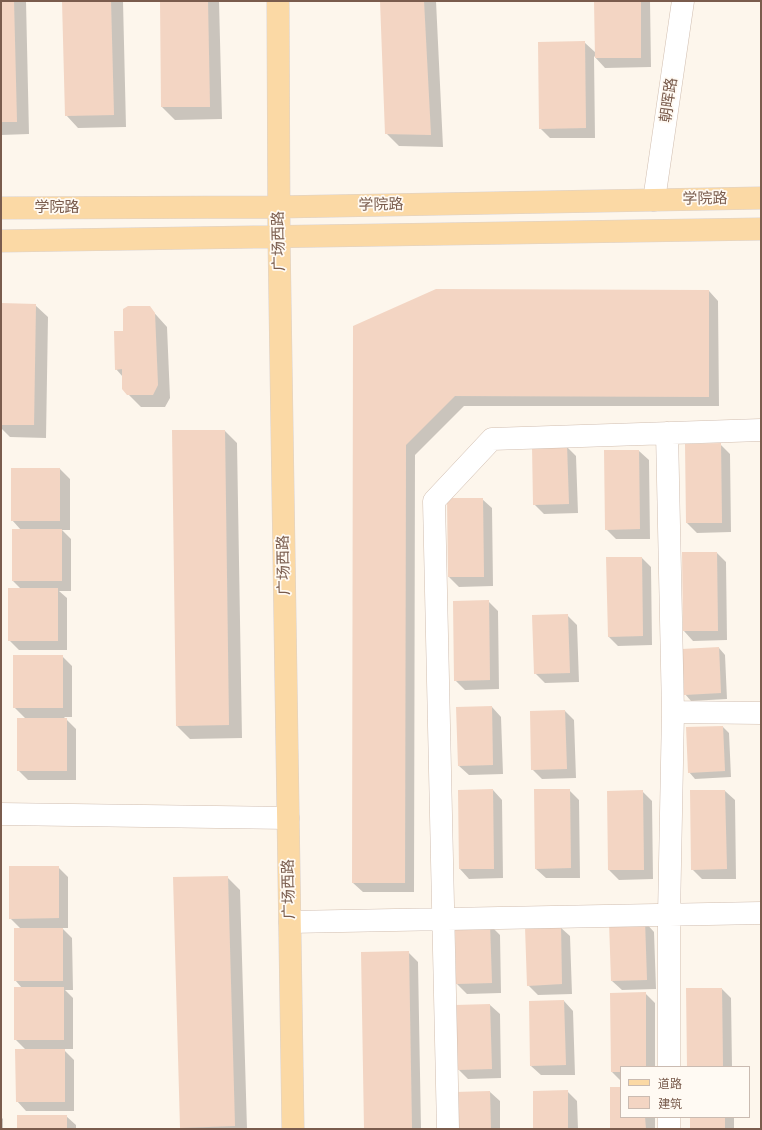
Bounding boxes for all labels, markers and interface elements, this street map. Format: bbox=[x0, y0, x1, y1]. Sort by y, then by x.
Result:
street label: 朝晖路 bbox=[657, 76, 681, 124]
street label: 学院路 bbox=[682, 190, 728, 208]
street label: 学院路 bbox=[358, 196, 404, 214]
street label: 学院路 bbox=[35, 199, 79, 217]
street label: 广场西路 bbox=[269, 211, 289, 271]
street label: 广场西路 bbox=[274, 535, 294, 595]
street label: 广场西路 bbox=[279, 859, 299, 919]
legend bbox=[620, 1066, 750, 1118]
text: 道路 bbox=[658, 1077, 682, 1091]
text: 建筑 bbox=[658, 1097, 682, 1111]

